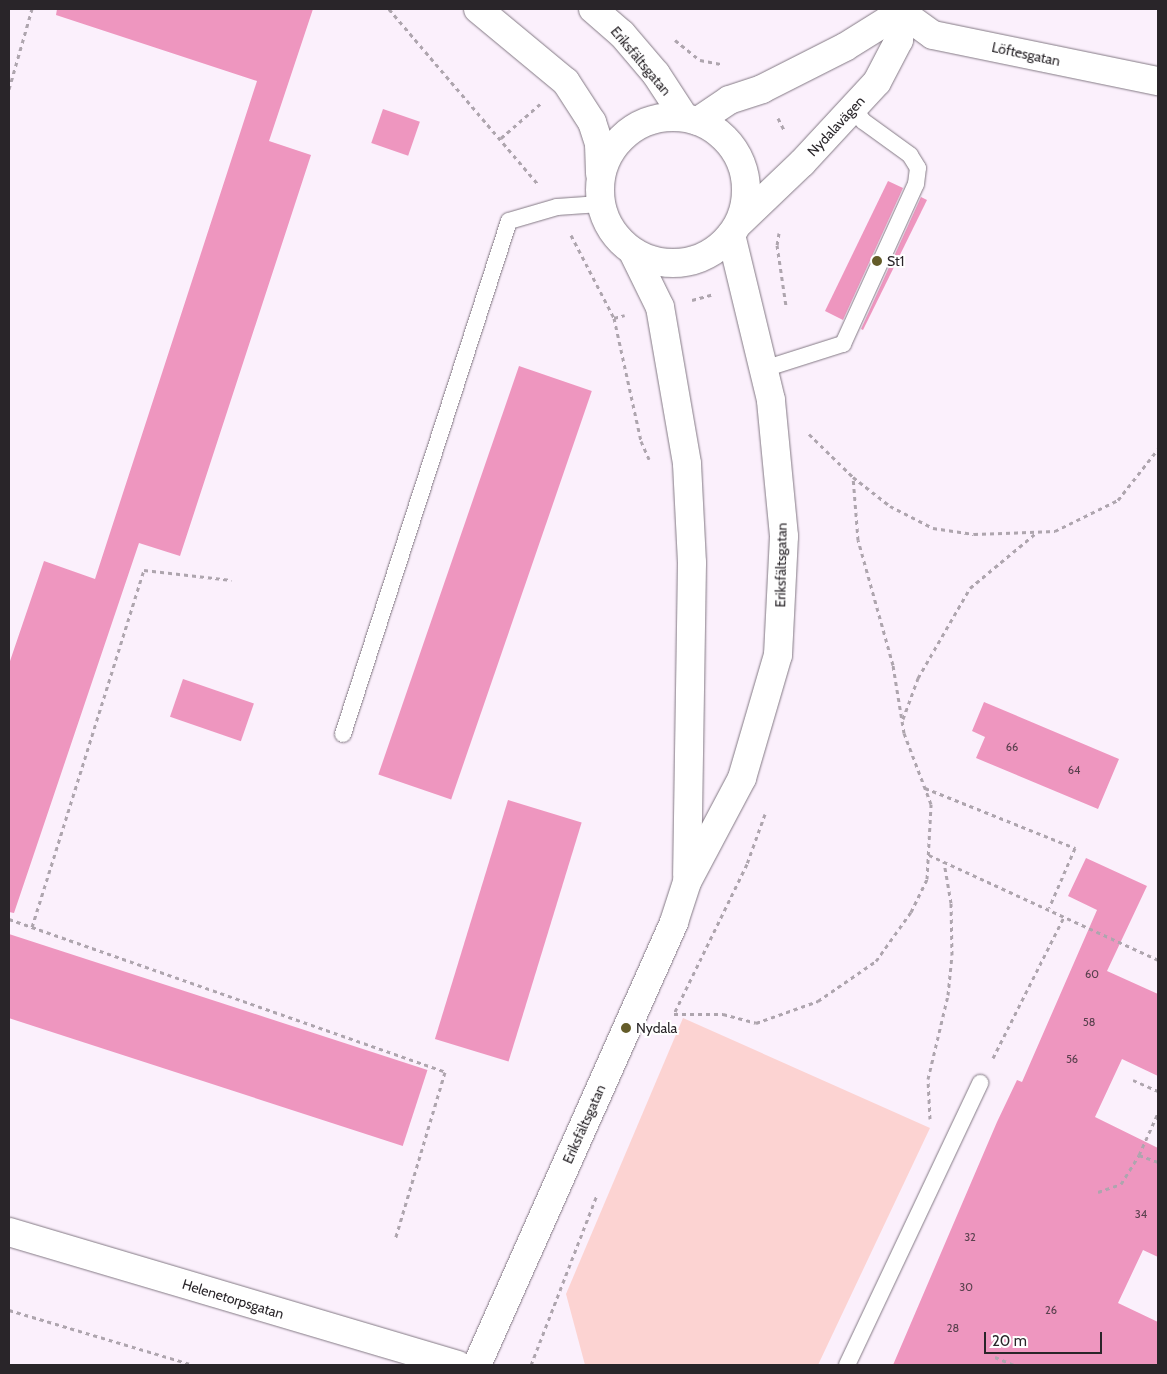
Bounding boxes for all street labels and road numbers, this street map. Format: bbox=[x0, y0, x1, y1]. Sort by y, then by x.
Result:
street label: Eriksfältsgatan bbox=[607, 23, 675, 99]
street label: Löftesgatan bbox=[990, 39, 1062, 69]
street label: Nydalavägen bbox=[804, 92, 868, 160]
street label: Eriksfältsgatan bbox=[772, 522, 790, 608]
street label: Eriksfältsgatan bbox=[559, 1082, 609, 1166]
street label: Helenetorpsgatan bbox=[180, 1276, 286, 1322]

